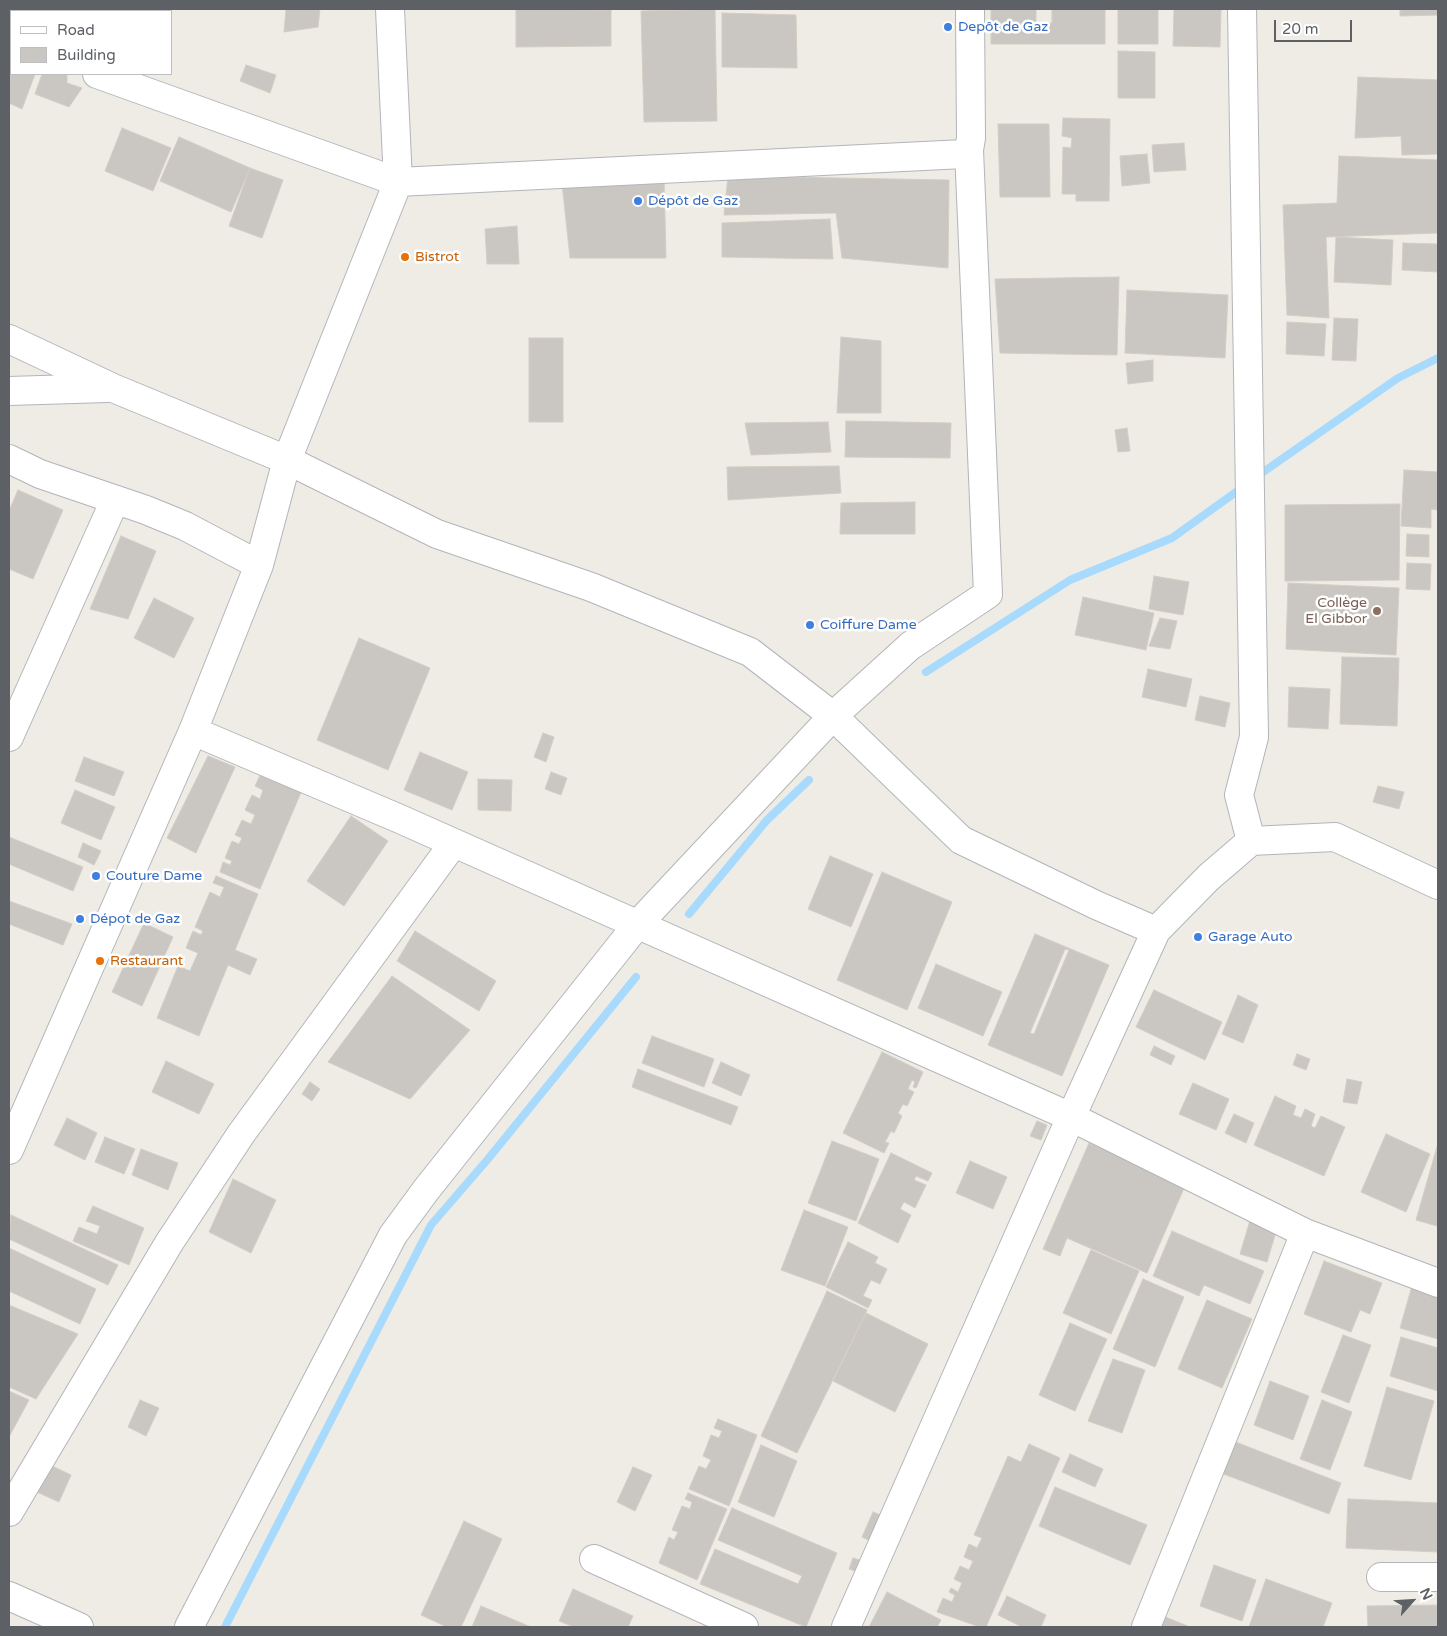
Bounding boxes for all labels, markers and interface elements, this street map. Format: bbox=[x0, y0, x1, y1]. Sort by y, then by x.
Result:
legend bbox=[10, 10, 172, 75]
scale bar bbox=[1277, 10, 1354, 42]
place label: Depôt de Gaz bbox=[958, 19, 1048, 35]
text: 20 m bbox=[1282, 20, 1319, 38]
text: Road bbox=[57, 21, 95, 39]
marker: Depôt de Gaz bbox=[942, 21, 954, 33]
text: Building bbox=[57, 46, 116, 64]
place label: Dépôt de Gaz bbox=[648, 193, 738, 209]
marker: Dépôt de Gaz bbox=[632, 195, 644, 207]
place label: Bistrot bbox=[415, 249, 459, 265]
marker: Bistrot bbox=[399, 251, 411, 263]
place label: Collège El Gibbor bbox=[1305, 595, 1367, 628]
marker: Collège El Gibbor bbox=[1371, 605, 1383, 617]
place label: Coiffure Dame bbox=[820, 617, 917, 633]
marker: Coiffure Dame bbox=[804, 619, 816, 631]
place label: Couture Dame bbox=[106, 868, 202, 884]
marker: Couture Dame bbox=[90, 870, 102, 882]
place label: Dépot de Gaz bbox=[90, 911, 180, 927]
marker: Dépot de Gaz bbox=[74, 913, 86, 925]
place label: Garage Auto bbox=[1208, 929, 1293, 945]
marker: Garage Auto bbox=[1192, 931, 1204, 943]
place label: Restaurant bbox=[110, 953, 183, 969]
marker: Restaurant bbox=[94, 955, 106, 967]
north arrow bbox=[1387, 1576, 1437, 1626]
text: N bbox=[1416, 1585, 1436, 1603]

